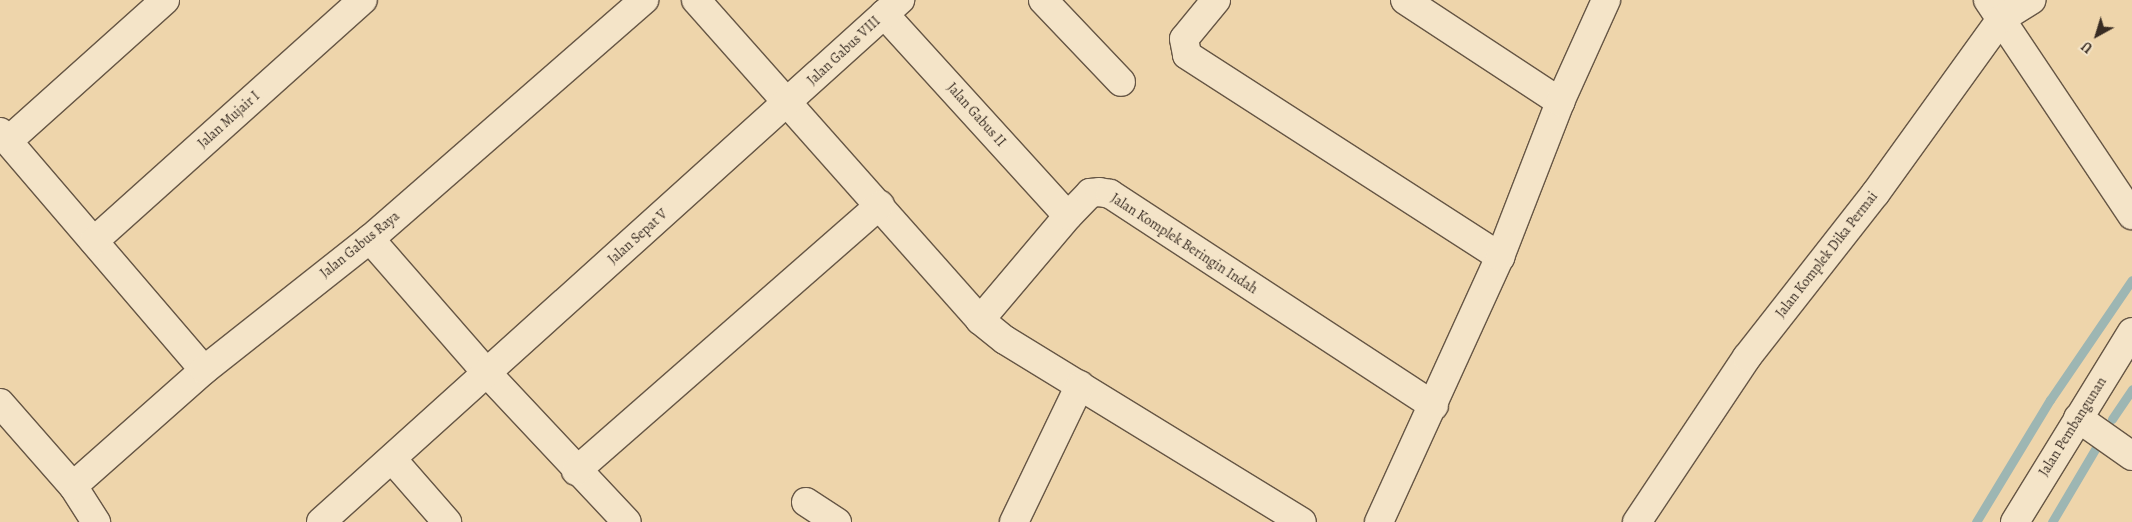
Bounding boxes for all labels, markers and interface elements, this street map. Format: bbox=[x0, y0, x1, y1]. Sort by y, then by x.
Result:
north arrow bbox=[2072, 10, 2122, 60]
street label: Jalan Gabus VIII bbox=[804, 13, 884, 89]
text: U bbox=[2078, 37, 2097, 57]
street label: Jalan Gabus II bbox=[943, 80, 1009, 150]
street label: Jalan Mujair I bbox=[195, 88, 263, 152]
street label: Jalan Komplek Dika Permai bbox=[1773, 189, 1881, 321]
street label: Jalan Komplek Beringin Indah bbox=[1107, 190, 1261, 298]
street label: Jalan Sepat V bbox=[605, 206, 671, 268]
street label: Jalan Gabus Raya bbox=[317, 208, 403, 282]
street label: Jalan Pembangunan bbox=[2036, 374, 2110, 480]

